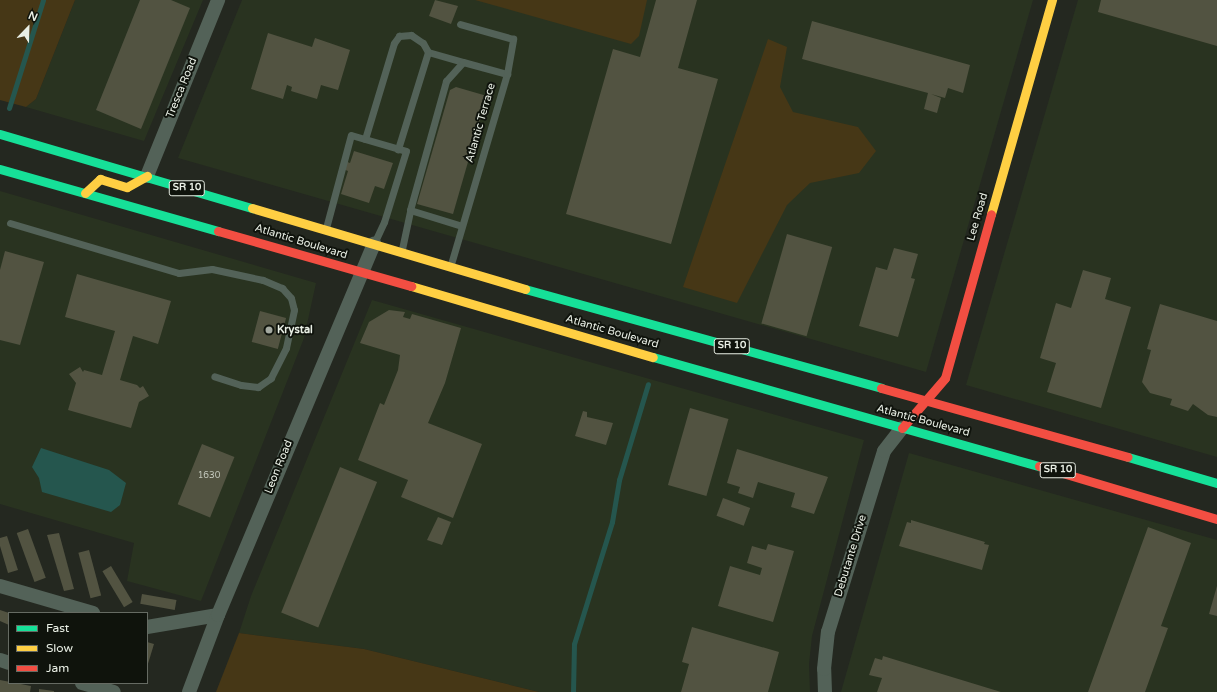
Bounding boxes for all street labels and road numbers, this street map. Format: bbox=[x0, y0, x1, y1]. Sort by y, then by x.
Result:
street label: Tresca Road bbox=[164, 56, 200, 120]
street label: Atlantic Terrace bbox=[463, 82, 499, 164]
road number: SR 10 bbox=[168, 180, 206, 196]
street label: Lee Road bbox=[965, 191, 991, 243]
street label: Atlantic Boulevard bbox=[253, 222, 349, 262]
street label: Atlantic Boulevard bbox=[564, 312, 660, 352]
road number: SR 10 bbox=[713, 338, 751, 354]
street label: Atlantic Boulevard bbox=[875, 402, 971, 440]
street label: Leon Road bbox=[262, 438, 296, 496]
road number: SR 10 bbox=[1039, 462, 1077, 478]
street label: Debutante Drive bbox=[832, 513, 870, 599]

